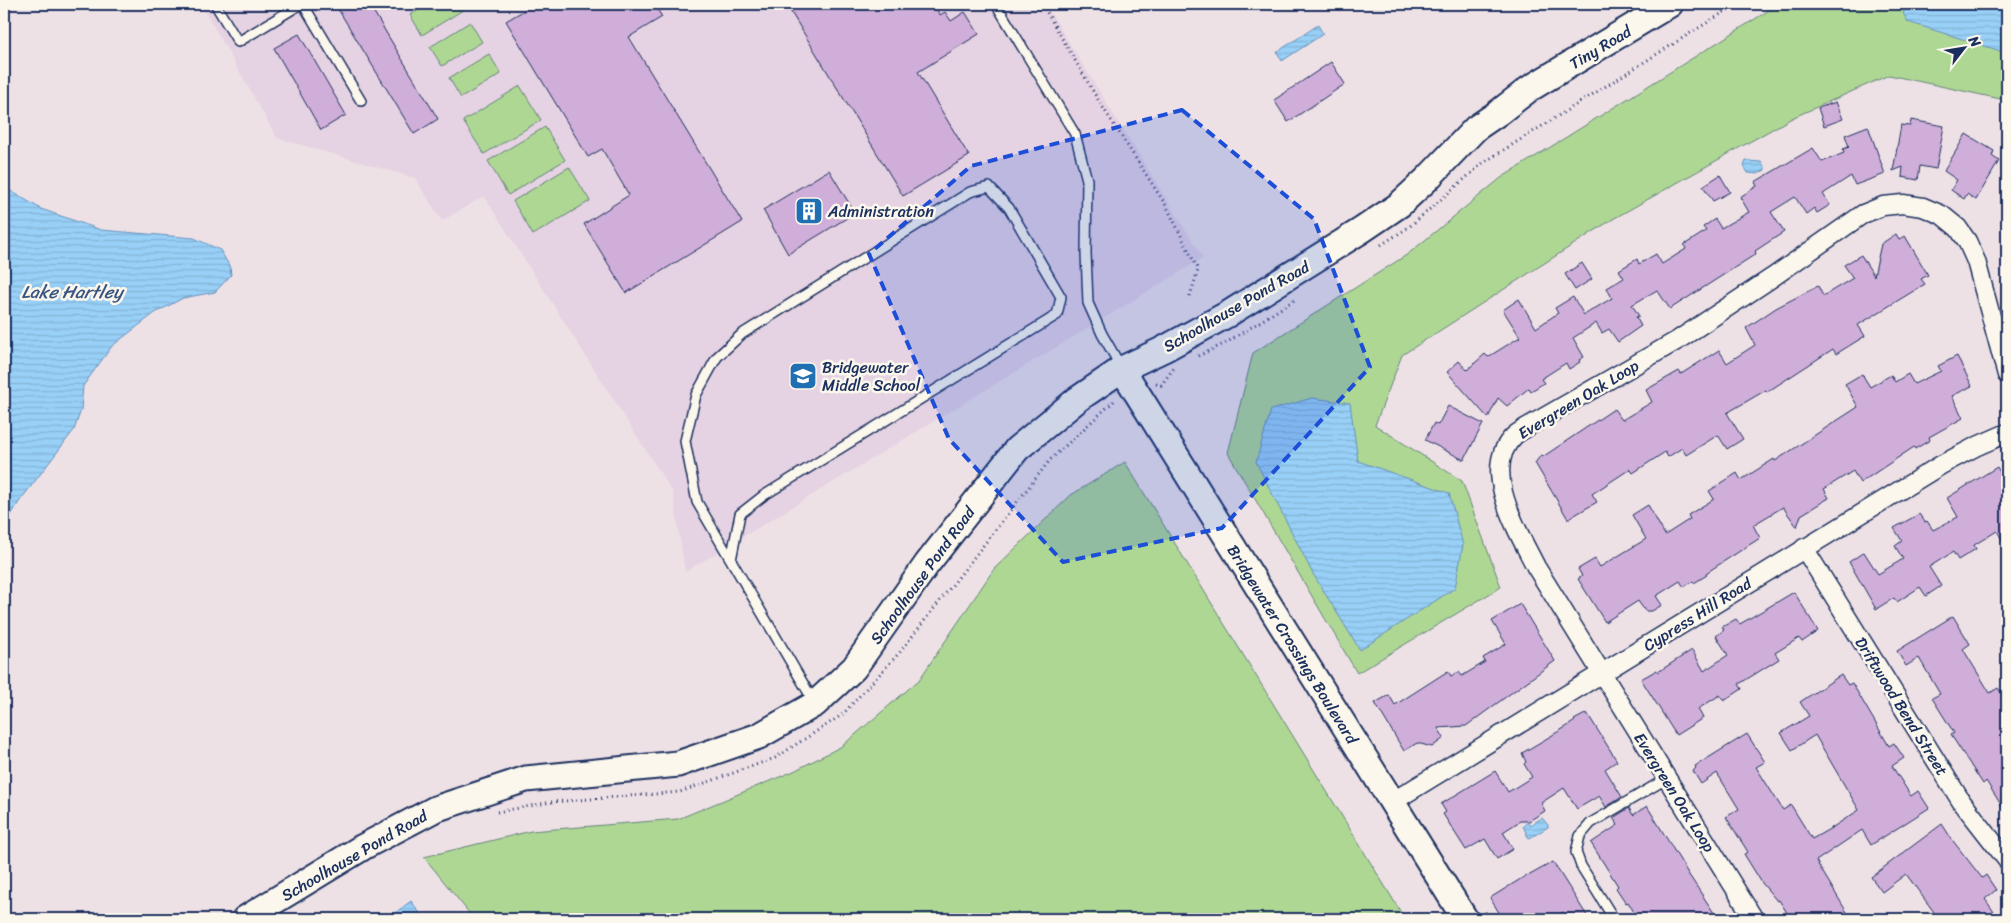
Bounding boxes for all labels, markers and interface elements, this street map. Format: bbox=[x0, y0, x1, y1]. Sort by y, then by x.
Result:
street label: Tiny Road bbox=[1563, 17, 1639, 78]
north arrow bbox=[1938, 22, 1988, 72]
text: N bbox=[1961, 30, 1988, 52]
building icon: Administration bbox=[794, 196, 824, 226]
place label: Administration bbox=[827, 197, 934, 226]
street label: Schoolhouse Pond Road bbox=[1158, 252, 1316, 360]
water label: Lake Hartley bbox=[22, 276, 125, 308]
street label: Evergreen Oak Loop bbox=[1512, 351, 1645, 447]
place label: Bridgewater Middle School bbox=[822, 353, 921, 400]
school or university icon: Bridgewater Middle School bbox=[788, 361, 818, 391]
street label: Schoolhouse Pond Road bbox=[862, 499, 984, 651]
street label: Bridgewater Crossings Boulevard bbox=[1219, 539, 1367, 751]
street label: Cypress Hill Road bbox=[1637, 569, 1759, 659]
street label: Driftwood Bend Street bbox=[1847, 631, 1956, 782]
street label: Evergreen Oak Loop bbox=[1626, 726, 1724, 859]
street label: Schoolhouse Pond Road bbox=[276, 801, 434, 909]

